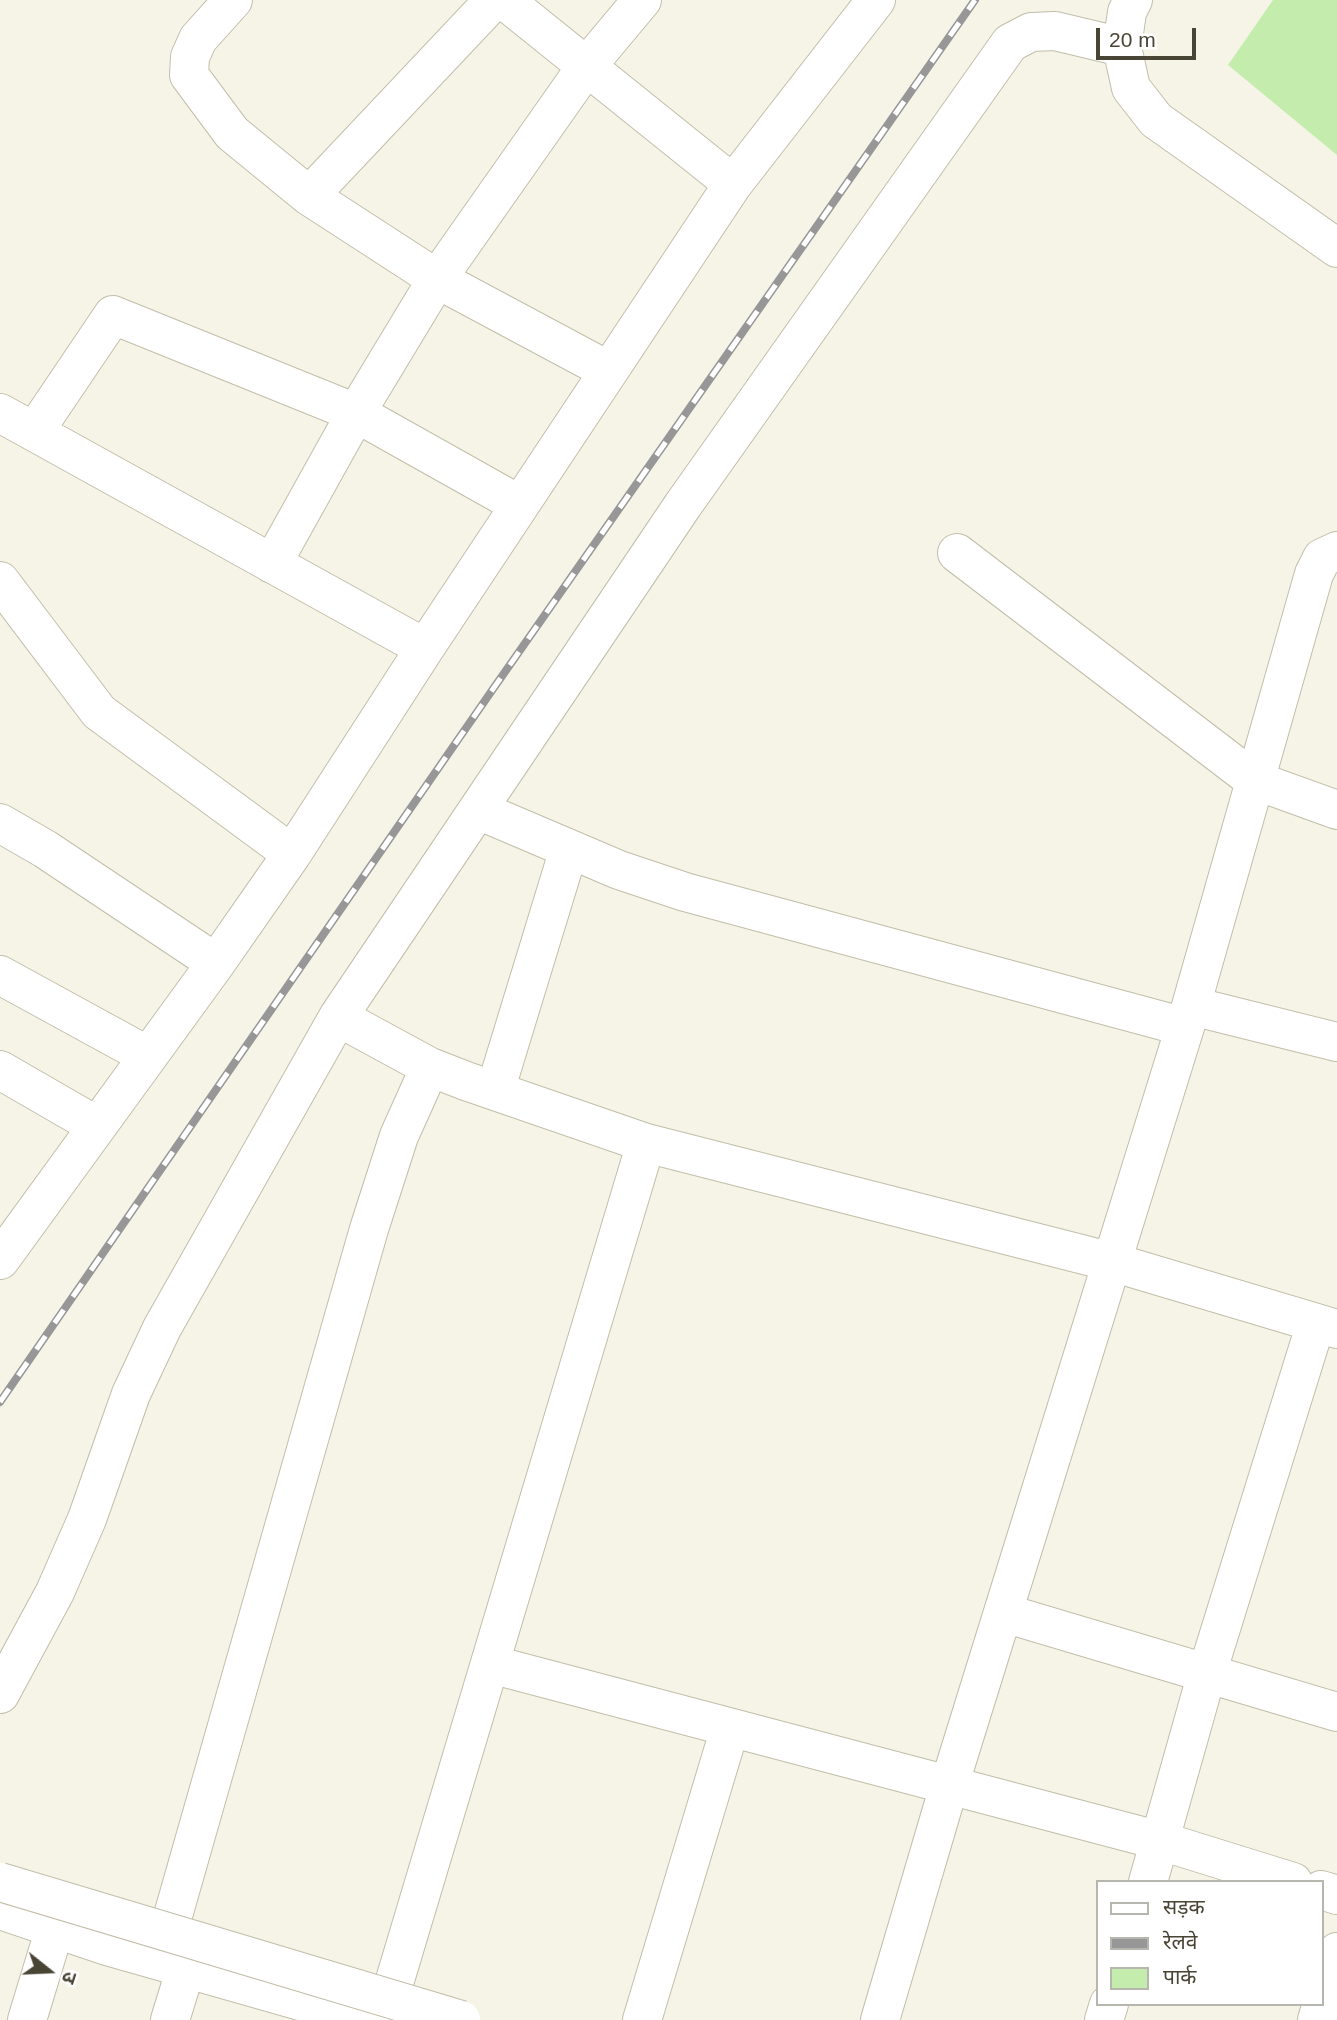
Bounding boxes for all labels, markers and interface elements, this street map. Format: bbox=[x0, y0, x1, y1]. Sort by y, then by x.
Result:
scale bar bbox=[1099, 14, 1199, 58]
text: 20 m bbox=[1109, 28, 1156, 51]
legend bbox=[1096, 1880, 1323, 2006]
text: सड़क bbox=[1163, 1895, 1205, 1918]
text: रेलवे bbox=[1163, 1930, 1198, 1953]
north arrow bbox=[14, 1936, 84, 2006]
text: पार्क bbox=[1163, 1965, 1197, 1988]
text: उ bbox=[58, 1969, 81, 1986]

